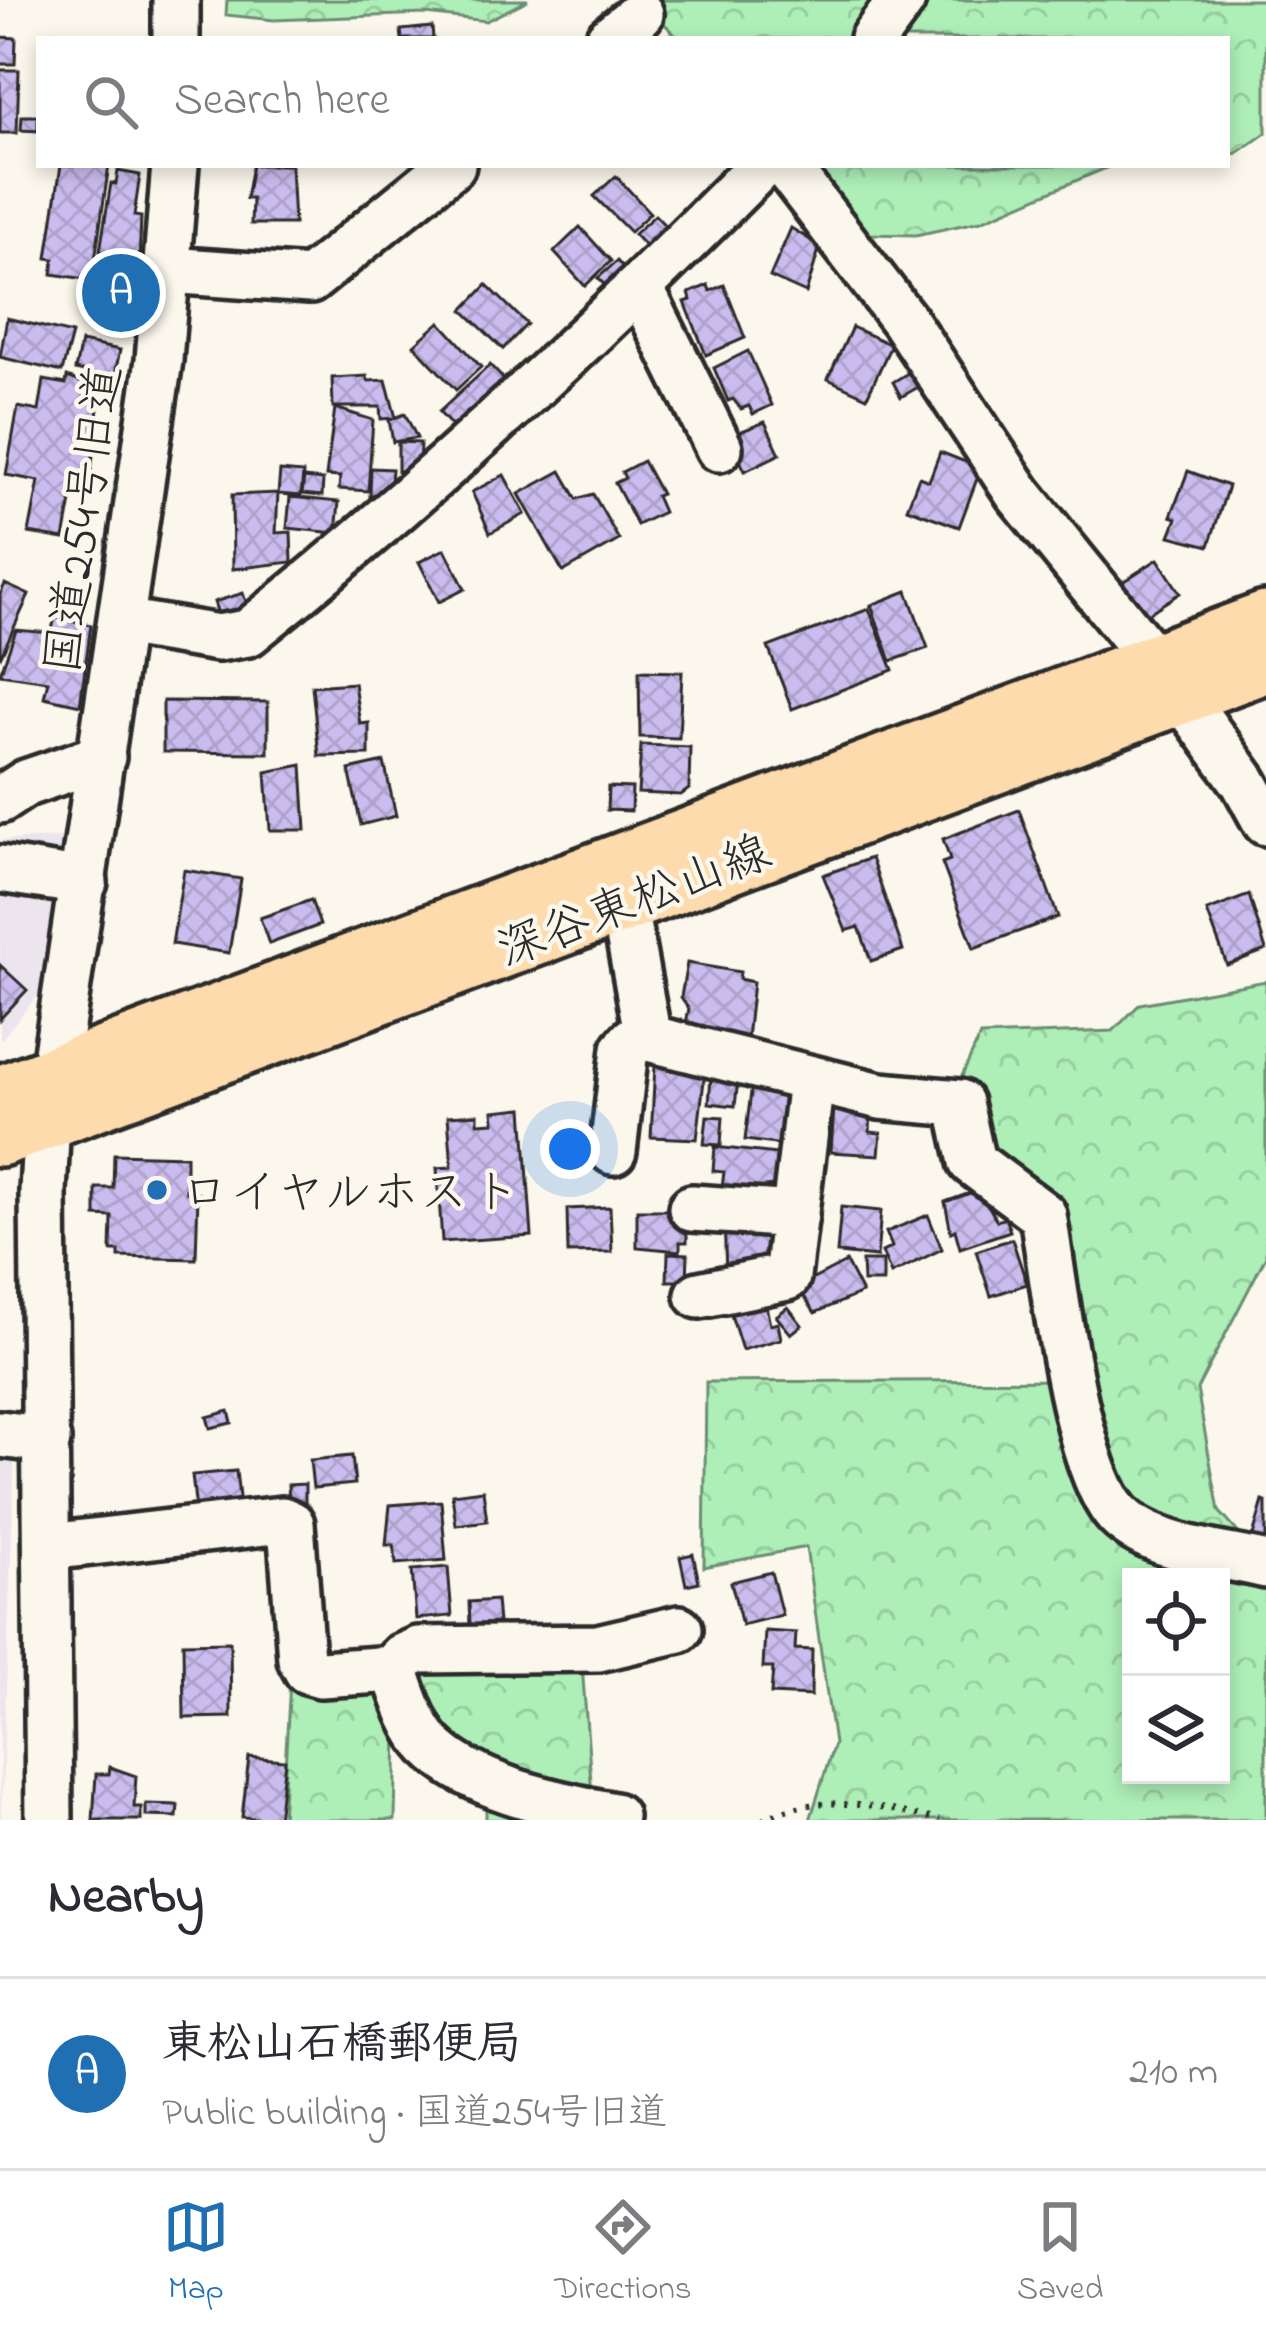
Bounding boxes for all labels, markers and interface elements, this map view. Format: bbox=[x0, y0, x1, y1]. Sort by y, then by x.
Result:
search box bbox=[36, 36, 1230, 168]
icon: search bbox=[78, 69, 144, 135]
text: Search here bbox=[174, 69, 390, 135]
pin: A bbox=[82, 248, 160, 338]
street label: 国道254号旧道 bbox=[30, 361, 142, 679]
street label: 深谷東松山線 bbox=[488, 819, 782, 988]
your location bbox=[540, 1119, 600, 1179]
place label: ロイヤルホスト bbox=[181, 1160, 520, 1230]
marker: ロイヤルホスト bbox=[144, 1177, 170, 1203]
map controls bbox=[1122, 1568, 1230, 1784]
button: locate bbox=[1122, 1568, 1230, 1676]
button: layers bbox=[1122, 1676, 1230, 1784]
text: Nearby bbox=[48, 1861, 204, 1936]
text: 東松山石橋郵便局 bbox=[162, 2013, 522, 2079]
text: A bbox=[75, 2045, 99, 2102]
text: 210 m bbox=[1129, 2045, 1218, 2102]
text: Public building · 国道254号旧道 bbox=[162, 2086, 667, 2143]
tab: Map bbox=[163, 2194, 229, 2314]
tab: Directions bbox=[554, 2194, 692, 2314]
tab: Saved bbox=[1017, 2194, 1103, 2314]

